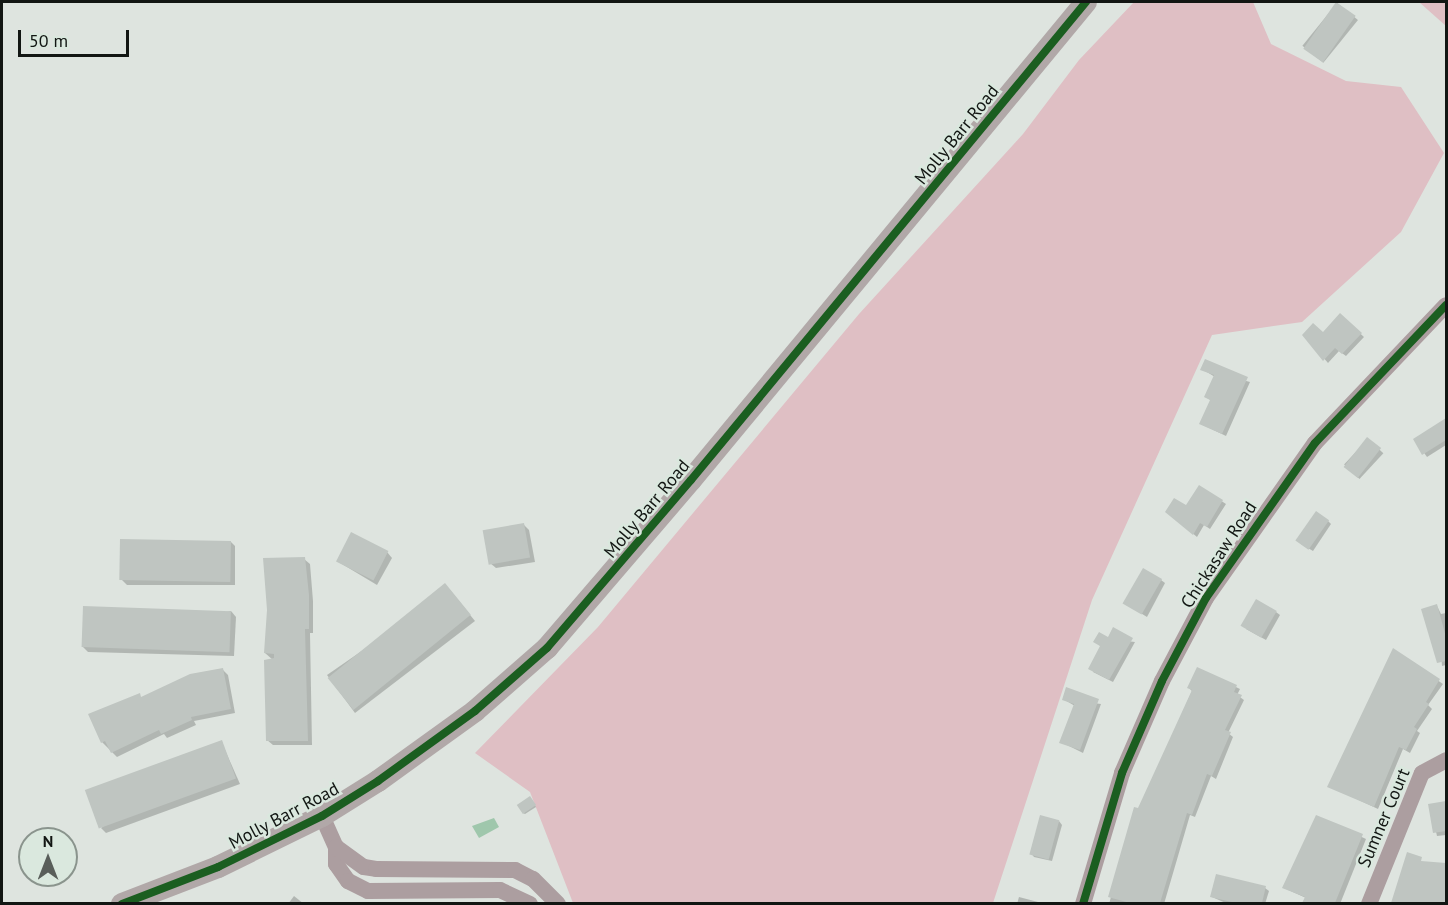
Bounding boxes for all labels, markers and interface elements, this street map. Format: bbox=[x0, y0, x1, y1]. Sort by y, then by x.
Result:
scale bar bbox=[21, 18, 132, 56]
text: 50 m bbox=[29, 29, 68, 52]
street label: Molly Barr Road bbox=[910, 81, 1004, 189]
street label: Molly Barr Road bbox=[599, 455, 695, 563]
street label: Chickasaw Road bbox=[1176, 497, 1262, 613]
street label: Sumner Court bbox=[1353, 765, 1415, 871]
street label: Molly Barr Road bbox=[225, 778, 343, 854]
north arrow bbox=[18, 827, 78, 887]
text: N bbox=[43, 831, 53, 851]

